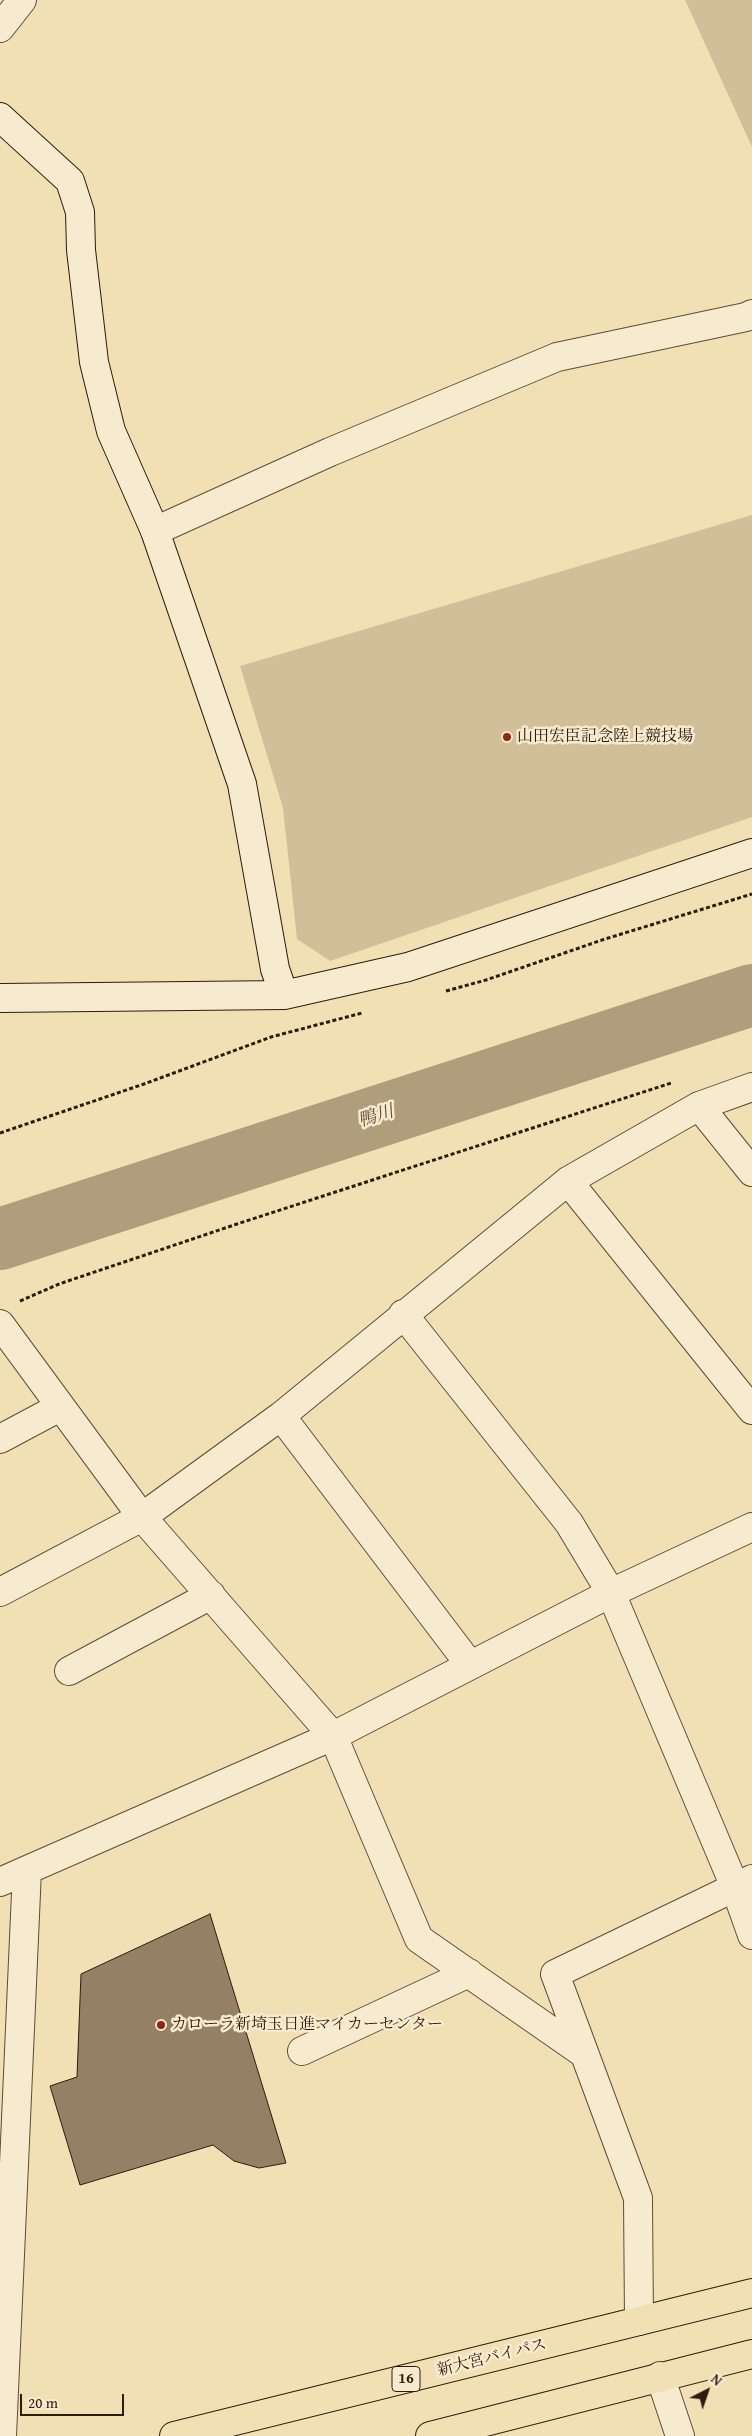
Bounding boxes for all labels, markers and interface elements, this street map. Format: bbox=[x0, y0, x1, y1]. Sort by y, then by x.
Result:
place label: 山田宏臣記念陸上競技場 bbox=[517, 727, 693, 747]
marker: 山田宏臣記念陸上競技場 bbox=[501, 731, 513, 743]
water label: 鴨川 bbox=[356, 1101, 396, 1133]
place label: カローラ新埼玉日進マイカーセンター bbox=[171, 2015, 443, 2035]
marker: カローラ新埼玉日進マイカーセンター bbox=[155, 2019, 167, 2031]
street label: 新大宮バイパス bbox=[435, 2335, 549, 2381]
road number: 16 bbox=[392, 2366, 420, 2392]
north arrow bbox=[682, 2366, 732, 2416]
text: N bbox=[707, 2369, 727, 2390]
scale bar bbox=[22, 2384, 126, 2416]
text: 20 m bbox=[28, 2392, 58, 2413]

